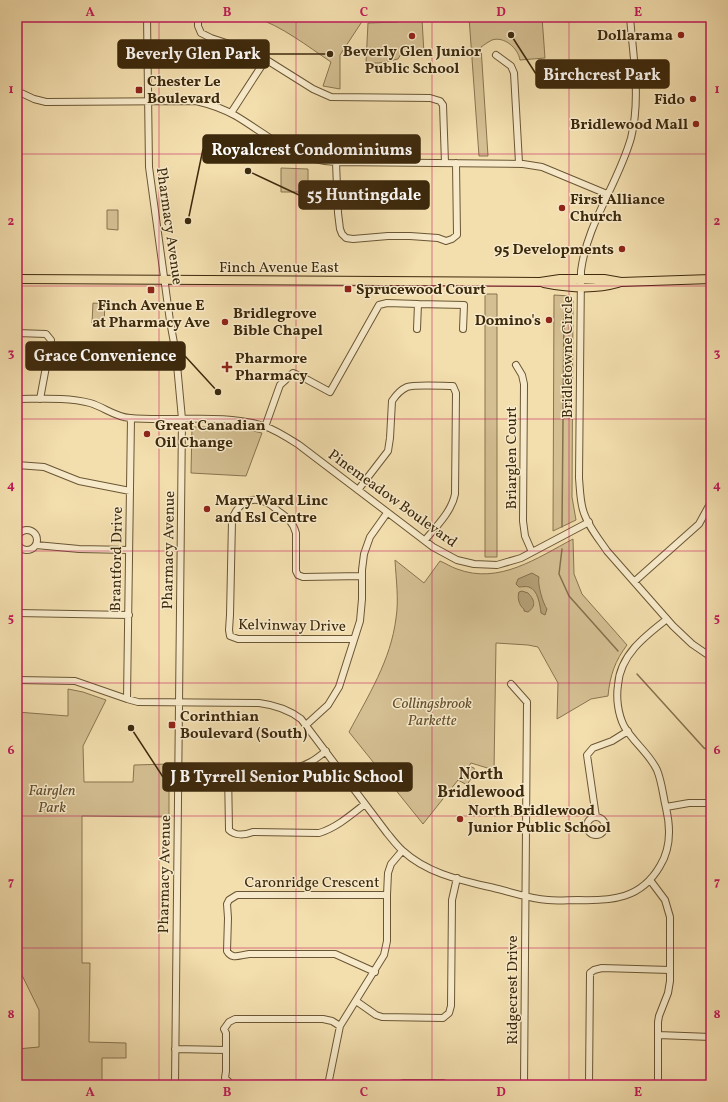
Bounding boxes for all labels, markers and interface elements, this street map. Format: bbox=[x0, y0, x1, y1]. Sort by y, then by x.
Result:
text: A bbox=[85, 4, 95, 22]
text: B bbox=[223, 4, 232, 22]
text: C bbox=[360, 4, 368, 22]
text: D bbox=[496, 4, 506, 22]
text: E bbox=[634, 4, 642, 22]
place label: Dollarama bbox=[597, 26, 673, 47]
marker: Dollarama bbox=[676, 30, 686, 40]
marker: Beverly Glen Junior Public School bbox=[407, 31, 417, 41]
callout: Beverly Glen Park bbox=[118, 40, 269, 68]
place label: Beverly Glen Junior Public School bbox=[343, 42, 481, 80]
text: Beverly Glen Park bbox=[125, 44, 261, 66]
callout: Birchcrest Park bbox=[536, 60, 669, 88]
text: Birchcrest Park bbox=[543, 65, 661, 87]
place label: Chester Le Boulevard bbox=[147, 72, 221, 110]
text: 1 bbox=[8, 81, 14, 99]
text: 1 bbox=[714, 81, 720, 99]
marker: Chester Le Boulevard bbox=[134, 85, 144, 95]
place label: Fido bbox=[654, 90, 685, 111]
marker: Fido bbox=[688, 94, 698, 104]
place label: Bridlewood Mall bbox=[570, 115, 688, 136]
marker: Bridlewood Mall bbox=[691, 119, 701, 129]
callout: Royalcrest Condominiums bbox=[203, 135, 420, 163]
text: Royalcrest Condominiums bbox=[212, 140, 412, 162]
street label: Pharmacy Avenue bbox=[150, 166, 187, 286]
callout: 55 Huntingdale bbox=[299, 181, 429, 209]
text: 55 Huntingdale bbox=[307, 185, 421, 207]
place label: First Alliance Church bbox=[570, 190, 665, 228]
marker: First Alliance Church bbox=[557, 203, 567, 213]
text: 2 bbox=[8, 213, 15, 231]
text: 2 bbox=[714, 213, 721, 231]
place label: 95 Developments bbox=[494, 240, 614, 261]
marker: 95 Developments bbox=[617, 244, 627, 254]
street label: Finch Avenue East bbox=[219, 258, 339, 279]
place label: Sprucewood Court bbox=[356, 280, 486, 301]
marker: Sprucewood Court bbox=[343, 284, 353, 294]
marker: Finch Avenue E at Pharmacy Ave bbox=[146, 285, 156, 295]
place label: Finch Avenue E at Pharmacy Ave bbox=[92, 296, 210, 334]
street label: Bridletowne Circle bbox=[558, 296, 579, 418]
place label: Bridlegrove Bible Chapel bbox=[233, 304, 323, 342]
place label: Domino's bbox=[475, 311, 541, 332]
marker: Domino's bbox=[544, 315, 554, 325]
marker: Bridlegrove Bible Chapel bbox=[220, 317, 230, 327]
callout: Grace Convenience bbox=[26, 342, 185, 370]
text: 3 bbox=[8, 345, 15, 363]
text: 3 bbox=[714, 345, 721, 363]
text: Grace Convenience bbox=[34, 346, 176, 368]
place label: Pharmore Pharmacy bbox=[235, 349, 308, 387]
marker: Pharmore Pharmacy bbox=[222, 362, 232, 372]
street label: Briarglen Court bbox=[502, 407, 523, 509]
place label: Great Canadian Oil Change bbox=[155, 416, 266, 454]
marker: Great Canadian Oil Change bbox=[142, 429, 152, 439]
street label: Pinemeadow Boulevard bbox=[323, 445, 461, 553]
text: 4 bbox=[7, 477, 15, 495]
text: 4 bbox=[713, 477, 721, 495]
street label: Pharmacy Avenue bbox=[158, 491, 181, 609]
place label: Mary Ward Linc and Esl Centre bbox=[215, 491, 328, 529]
marker: Mary Ward Linc and Esl Centre bbox=[202, 504, 212, 514]
street label: Brantford Drive bbox=[106, 506, 129, 612]
text: 5 bbox=[8, 610, 14, 628]
text: 5 bbox=[714, 610, 720, 628]
street label: Kelvinway Drive bbox=[238, 615, 346, 638]
park label: Collingsbrook Parkette bbox=[392, 694, 472, 732]
place label: Corinthian Boulevard (South) bbox=[180, 707, 307, 745]
marker: Corinthian Boulevard (South) bbox=[167, 720, 177, 730]
text: 6 bbox=[7, 742, 15, 760]
text: 6 bbox=[713, 742, 721, 760]
callout: J B Tyrrell Senior Public School bbox=[163, 763, 412, 791]
district label: North Bridlewood bbox=[437, 764, 525, 804]
text: J B Tyrrell Senior Public School bbox=[170, 767, 404, 789]
park label: Fairglen Park bbox=[28, 781, 76, 819]
place label: North Bridlewood Junior Public School bbox=[467, 801, 611, 839]
marker: North Bridlewood Junior Public School bbox=[455, 814, 465, 824]
street label: Pharmacy Avenue bbox=[154, 815, 177, 933]
street label: Caronridge Crescent bbox=[244, 873, 380, 894]
text: 7 bbox=[8, 874, 14, 892]
text: 7 bbox=[714, 874, 720, 892]
street label: Ridgecrest Drive bbox=[503, 935, 524, 1045]
text: 8 bbox=[7, 1006, 15, 1024]
text: 8 bbox=[713, 1006, 721, 1024]
text: A bbox=[85, 1084, 95, 1102]
text: B bbox=[223, 1084, 232, 1102]
text: C bbox=[360, 1084, 368, 1102]
text: D bbox=[496, 1084, 506, 1102]
text: E bbox=[634, 1084, 642, 1102]

